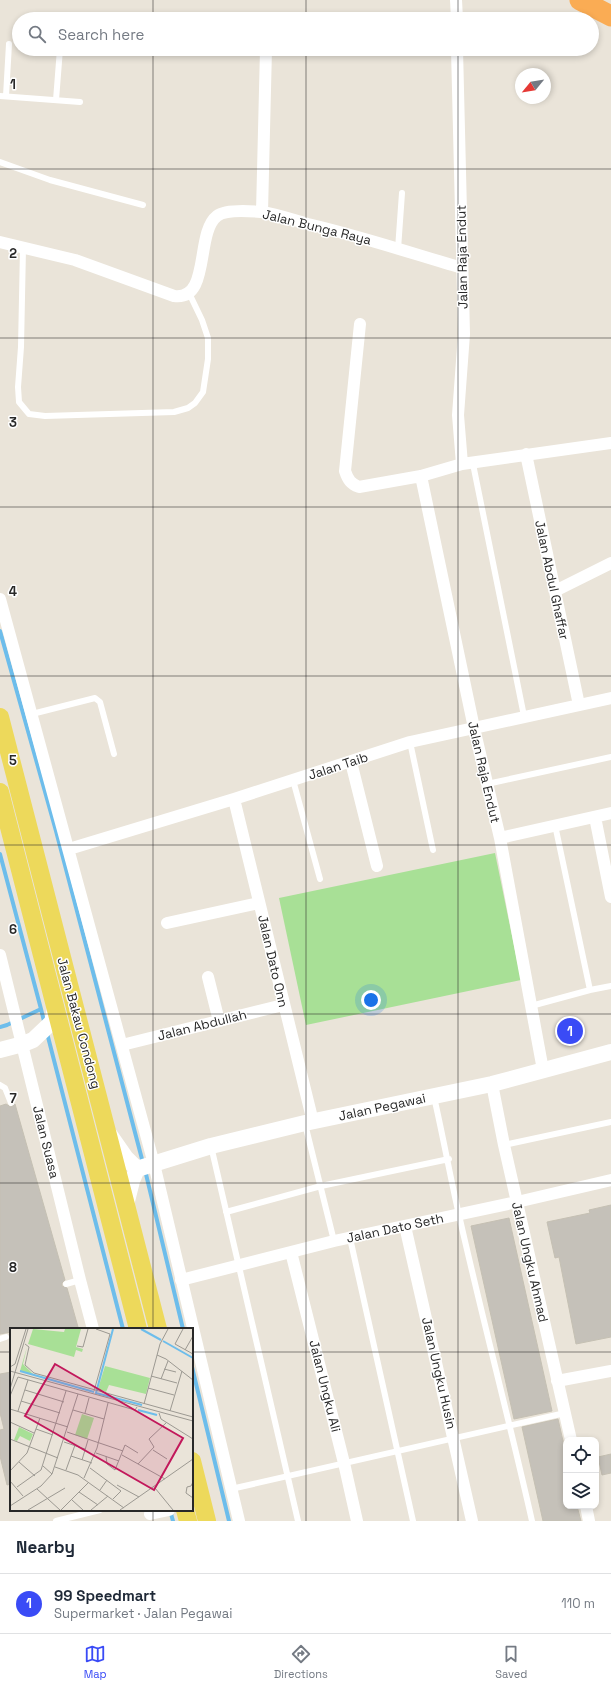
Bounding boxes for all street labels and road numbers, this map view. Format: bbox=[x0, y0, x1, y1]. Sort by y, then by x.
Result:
street label: Jalan Bunga Raya bbox=[261, 205, 374, 249]
street label: Jalan Raja Endut bbox=[453, 205, 471, 309]
street label: Jalan Abdul Ghaffar bbox=[531, 519, 573, 641]
street label: Jalan Raja Endut bbox=[464, 719, 504, 825]
street label: Jalan Taib bbox=[306, 748, 370, 784]
street label: Jalan Dato Onn bbox=[254, 913, 292, 1009]
street label: Jalan Bakau Condong bbox=[53, 955, 105, 1091]
street label: Jalan Abdullah bbox=[156, 1006, 248, 1044]
street label: Jalan Pegawai bbox=[337, 1089, 427, 1125]
street label: Jalan Suasa bbox=[29, 1104, 63, 1181]
street label: Jalan Ungku Ahmad bbox=[508, 1200, 552, 1324]
street label: Jalan Dato Seth bbox=[345, 1209, 445, 1247]
street label: Jalan Ungku Husin bbox=[418, 1315, 460, 1431]
street label: Jalan Ungku Ali bbox=[305, 1338, 345, 1434]

